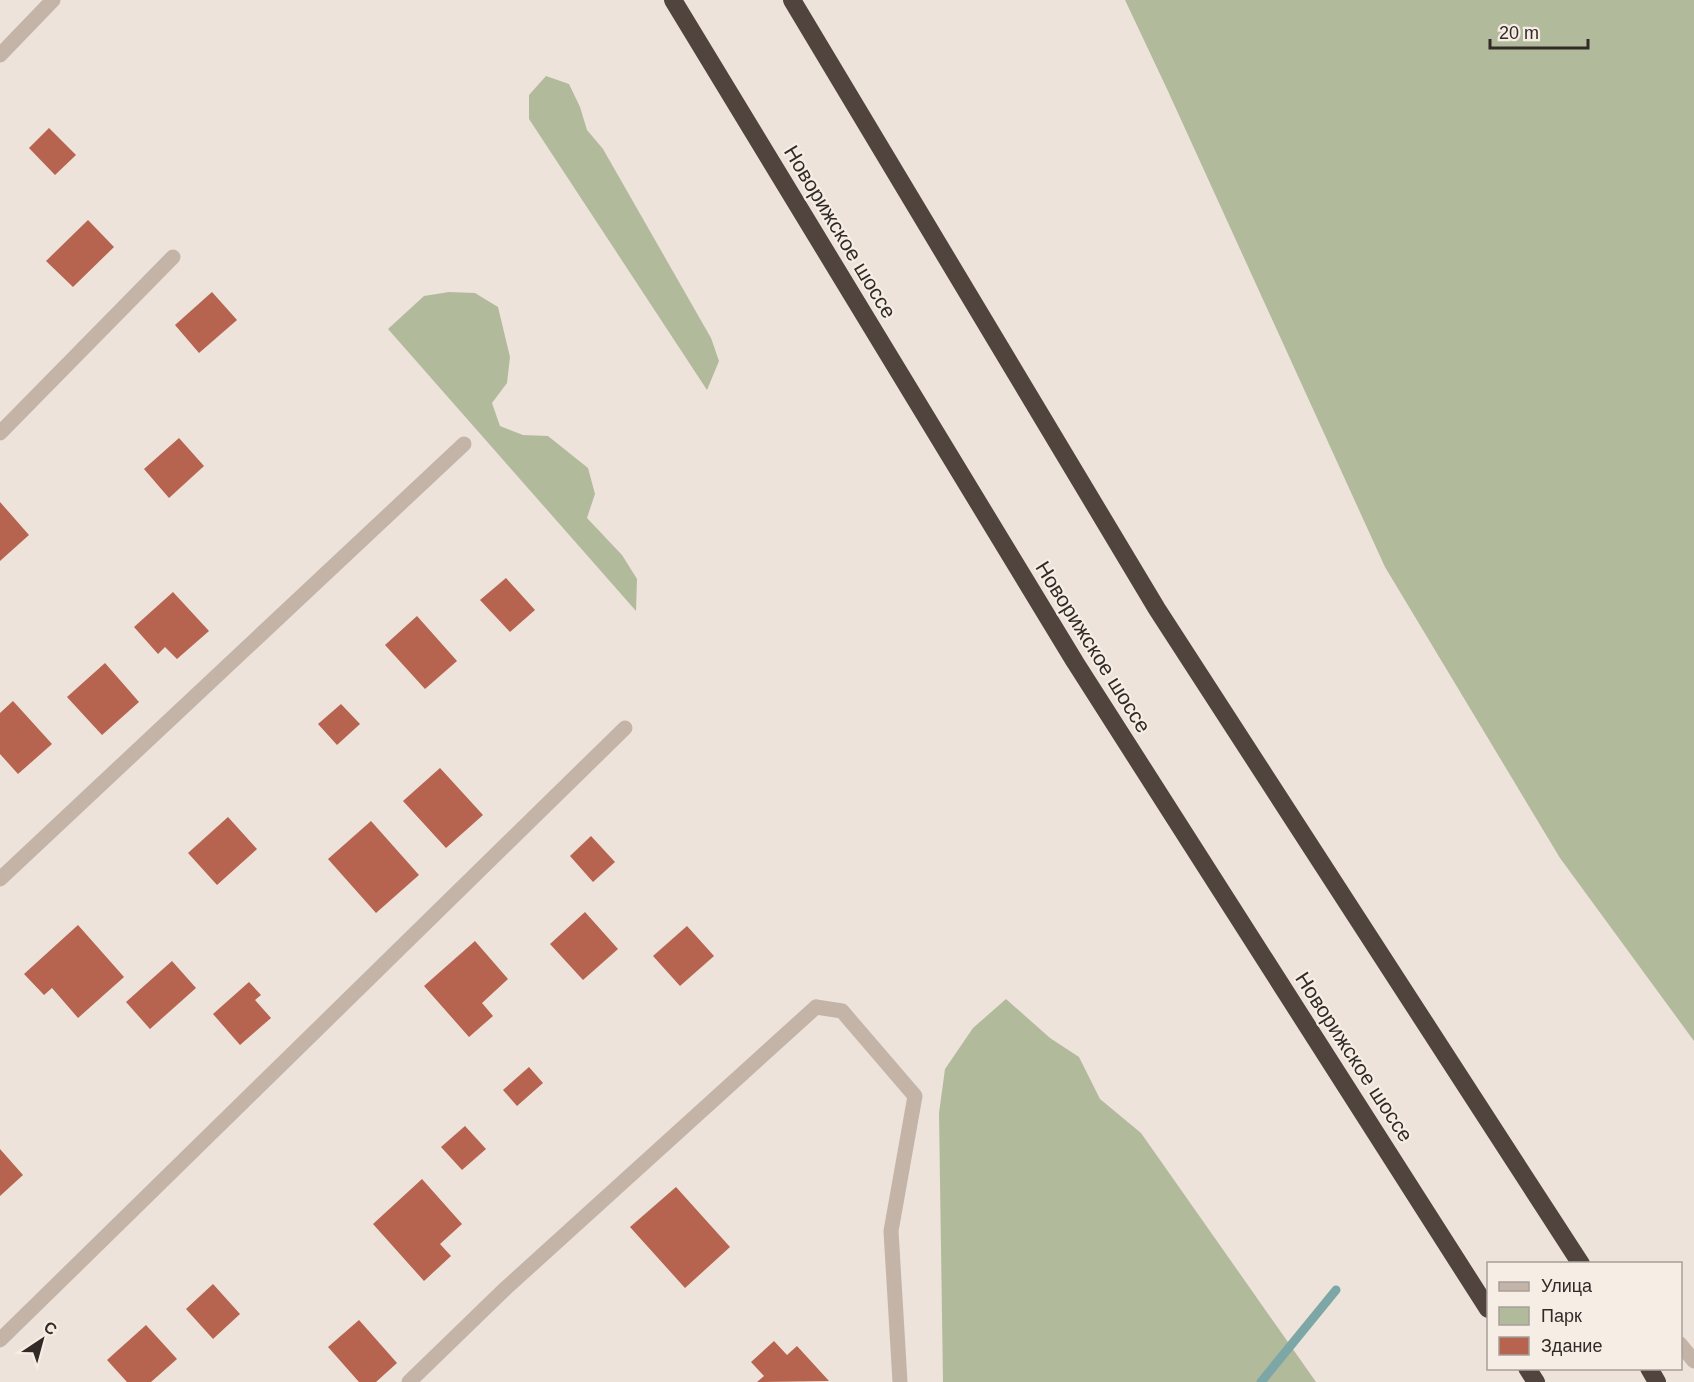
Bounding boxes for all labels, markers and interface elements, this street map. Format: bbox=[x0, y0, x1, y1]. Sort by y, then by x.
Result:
scale bar bbox=[1490, 12, 1588, 50]
text: 20 m bbox=[1499, 23, 1539, 43]
street label: Новорижское шоссе bbox=[780, 141, 901, 322]
street label: Новорижское шоссе bbox=[1031, 557, 1155, 736]
street label: Новорижское шоссе bbox=[1291, 968, 1418, 1146]
legend bbox=[1487, 1262, 1682, 1370]
text: Улица bbox=[1541, 1276, 1593, 1296]
text: Парк bbox=[1541, 1306, 1582, 1326]
north arrow bbox=[12, 1310, 72, 1370]
text: С bbox=[41, 1318, 61, 1339]
text: Здание bbox=[1541, 1336, 1602, 1356]

